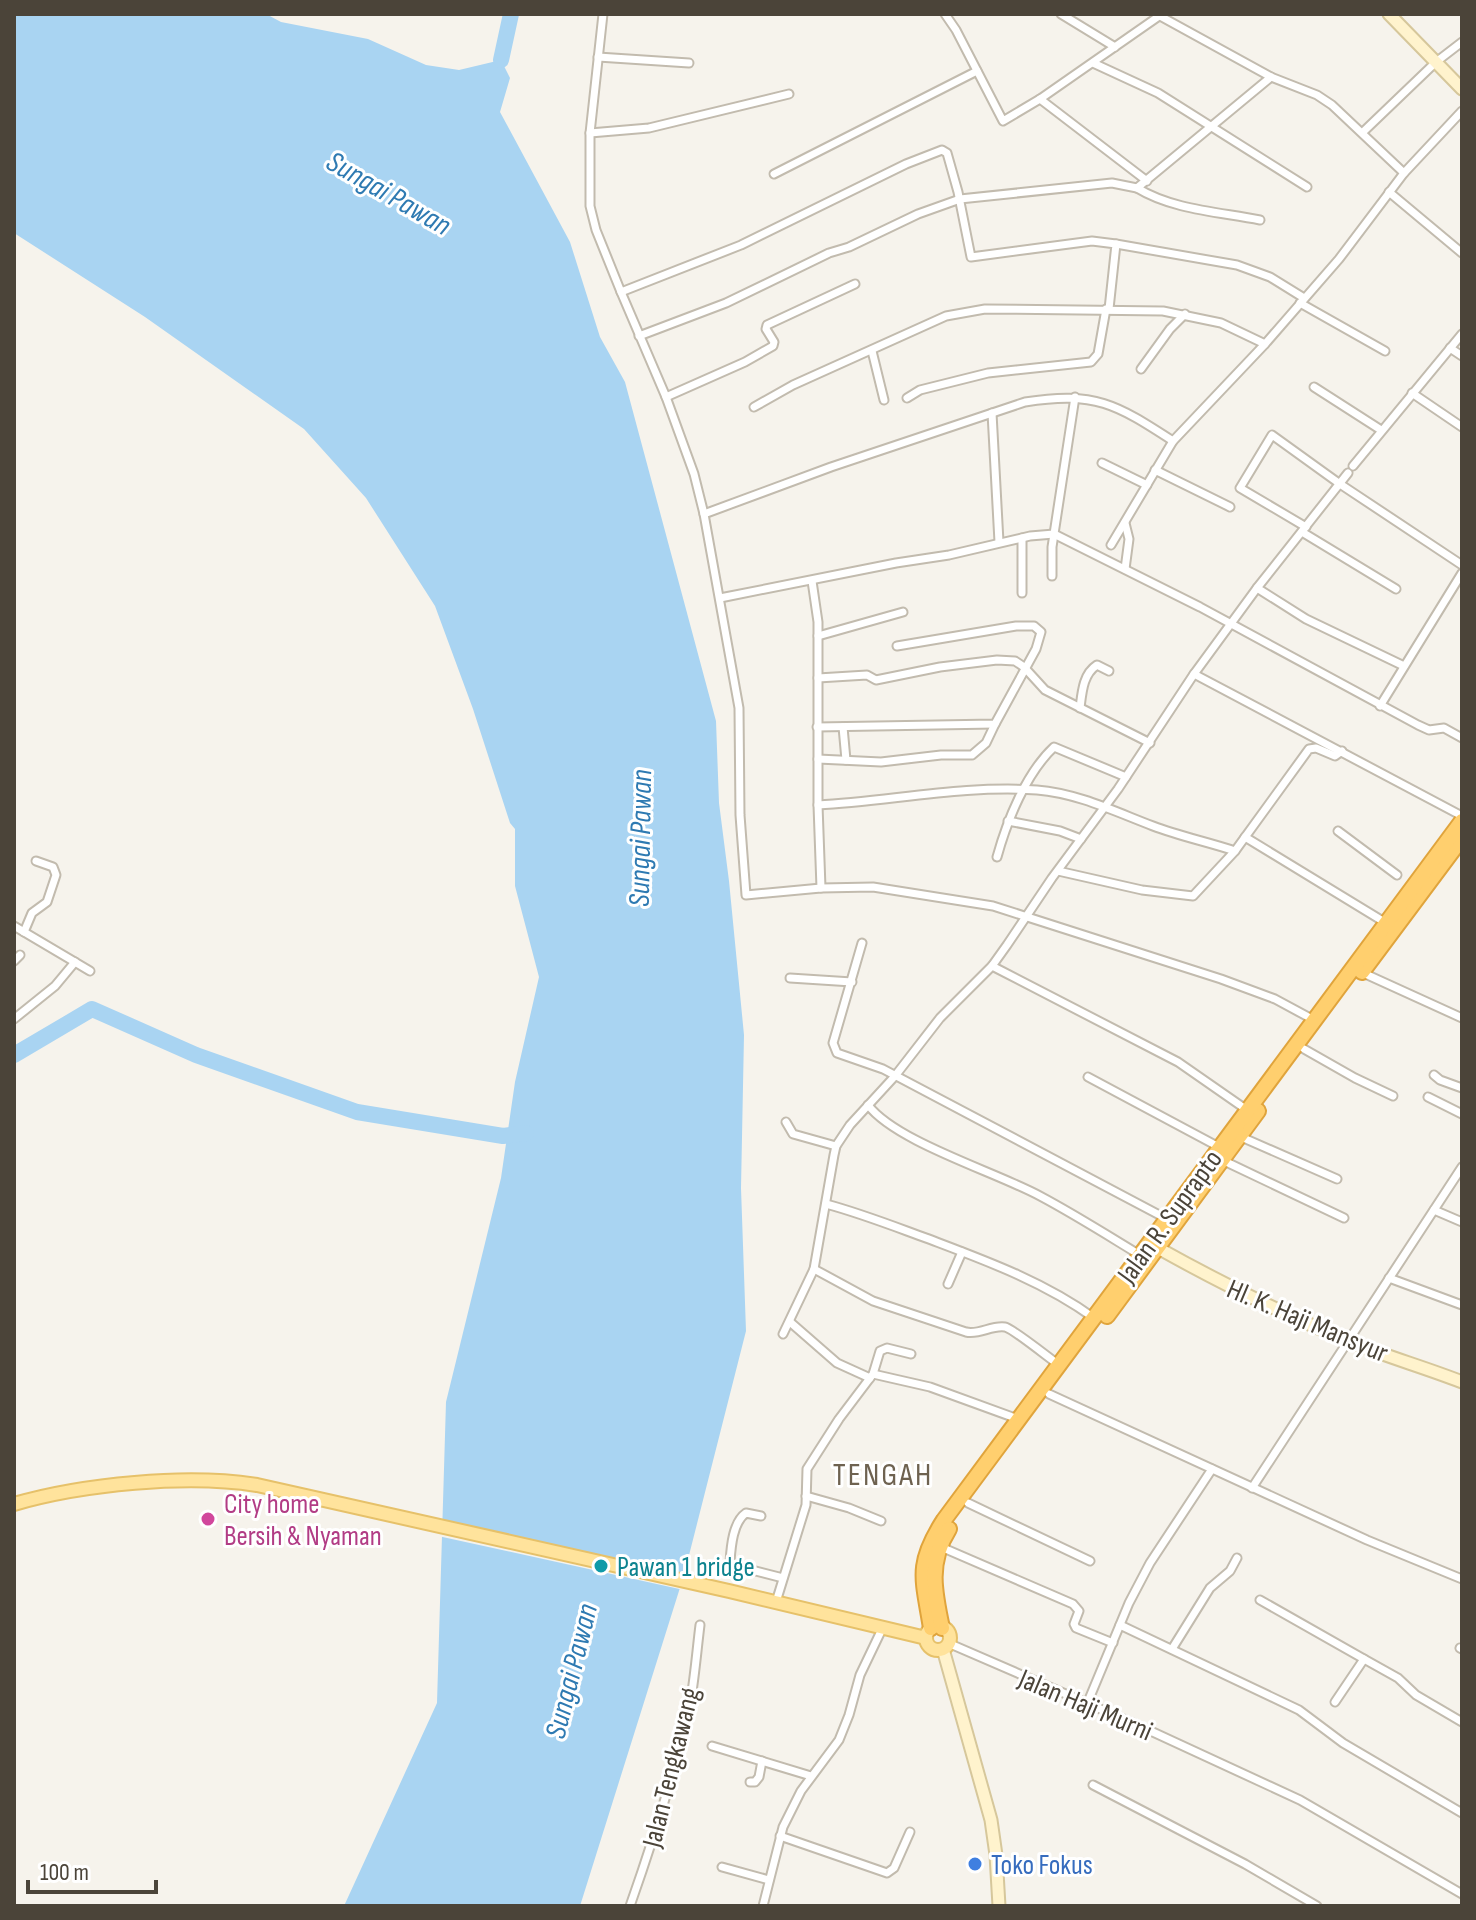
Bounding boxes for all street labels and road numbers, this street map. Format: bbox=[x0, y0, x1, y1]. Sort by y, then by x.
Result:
street label: Jalan R. Suprapto bbox=[1110, 1144, 1230, 1291]
street label: Hl. K. Haji Mansyur bbox=[1222, 1273, 1393, 1370]
street label: Jalan Haji Murni bbox=[1013, 1662, 1157, 1748]
street label: Jalan Tengkawang bbox=[635, 1684, 707, 1852]

